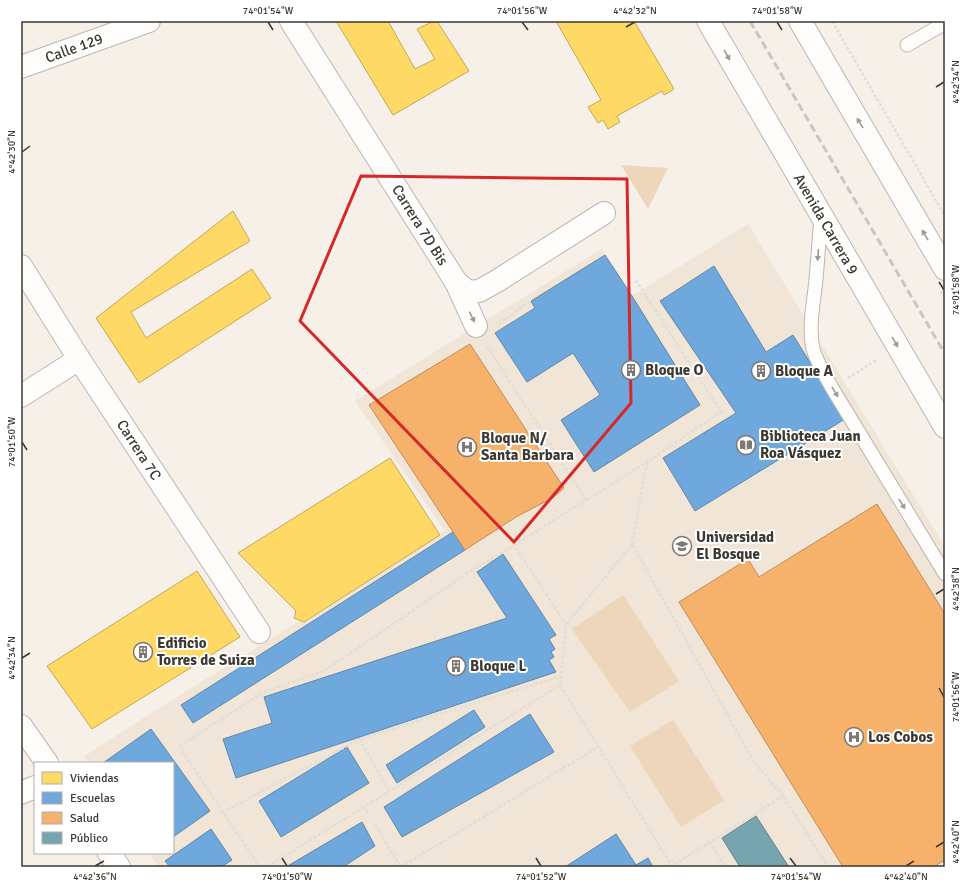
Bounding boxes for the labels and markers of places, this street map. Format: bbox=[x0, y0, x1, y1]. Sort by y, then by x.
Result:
building icon: Bloque O bbox=[620, 359, 642, 381]
building icon: Bloque A bbox=[750, 360, 772, 382]
place label: Bloque O bbox=[645, 361, 704, 379]
place label: Bloque A bbox=[775, 362, 834, 380]
place label: Biblioteca Juan Roa Vásquez bbox=[760, 427, 861, 462]
place label: Bloque N/ Santa Barbara bbox=[481, 429, 574, 464]
library icon: Biblioteca Juan Roa Vásquez bbox=[735, 434, 757, 456]
hospital icon: Bloque N/ Santa Barbara bbox=[456, 436, 478, 458]
place label: Universidad El Bosque bbox=[696, 528, 774, 563]
school or university icon: Universidad El Bosque bbox=[671, 535, 693, 557]
place label: Edificio Torres de Suiza bbox=[157, 634, 255, 669]
building icon: Edificio Torres de Suiza bbox=[132, 641, 154, 663]
building icon: Bloque L bbox=[445, 655, 467, 677]
place label: Bloque L bbox=[470, 657, 527, 675]
hospital icon: Los Cobos bbox=[843, 726, 865, 748]
place label: Los Cobos bbox=[868, 728, 933, 746]

